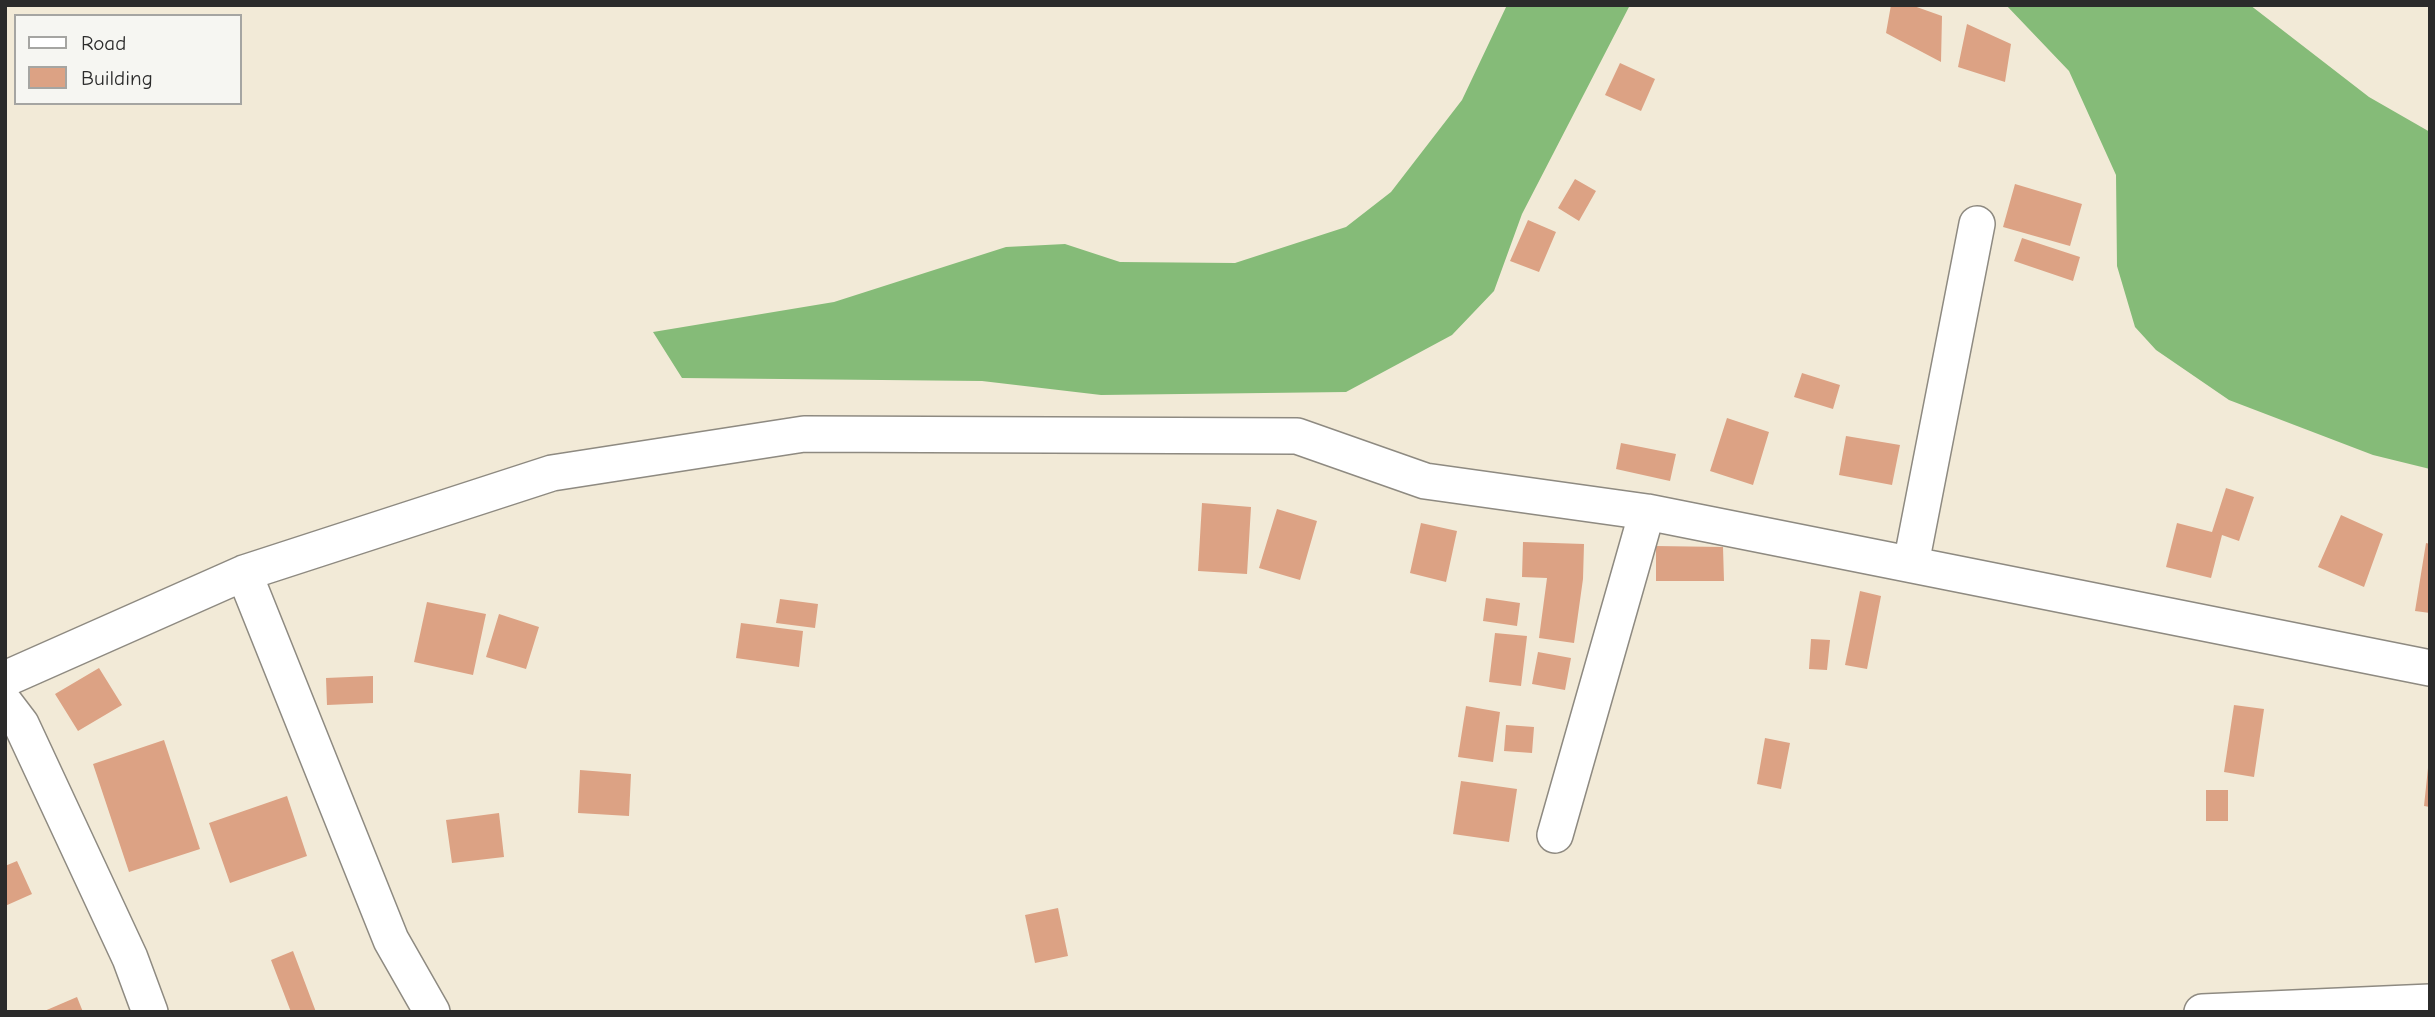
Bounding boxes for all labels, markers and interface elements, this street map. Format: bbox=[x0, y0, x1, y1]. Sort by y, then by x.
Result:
legend bbox=[14, 14, 242, 105]
text: Road bbox=[81, 31, 126, 55]
text: Building bbox=[81, 66, 153, 90]

